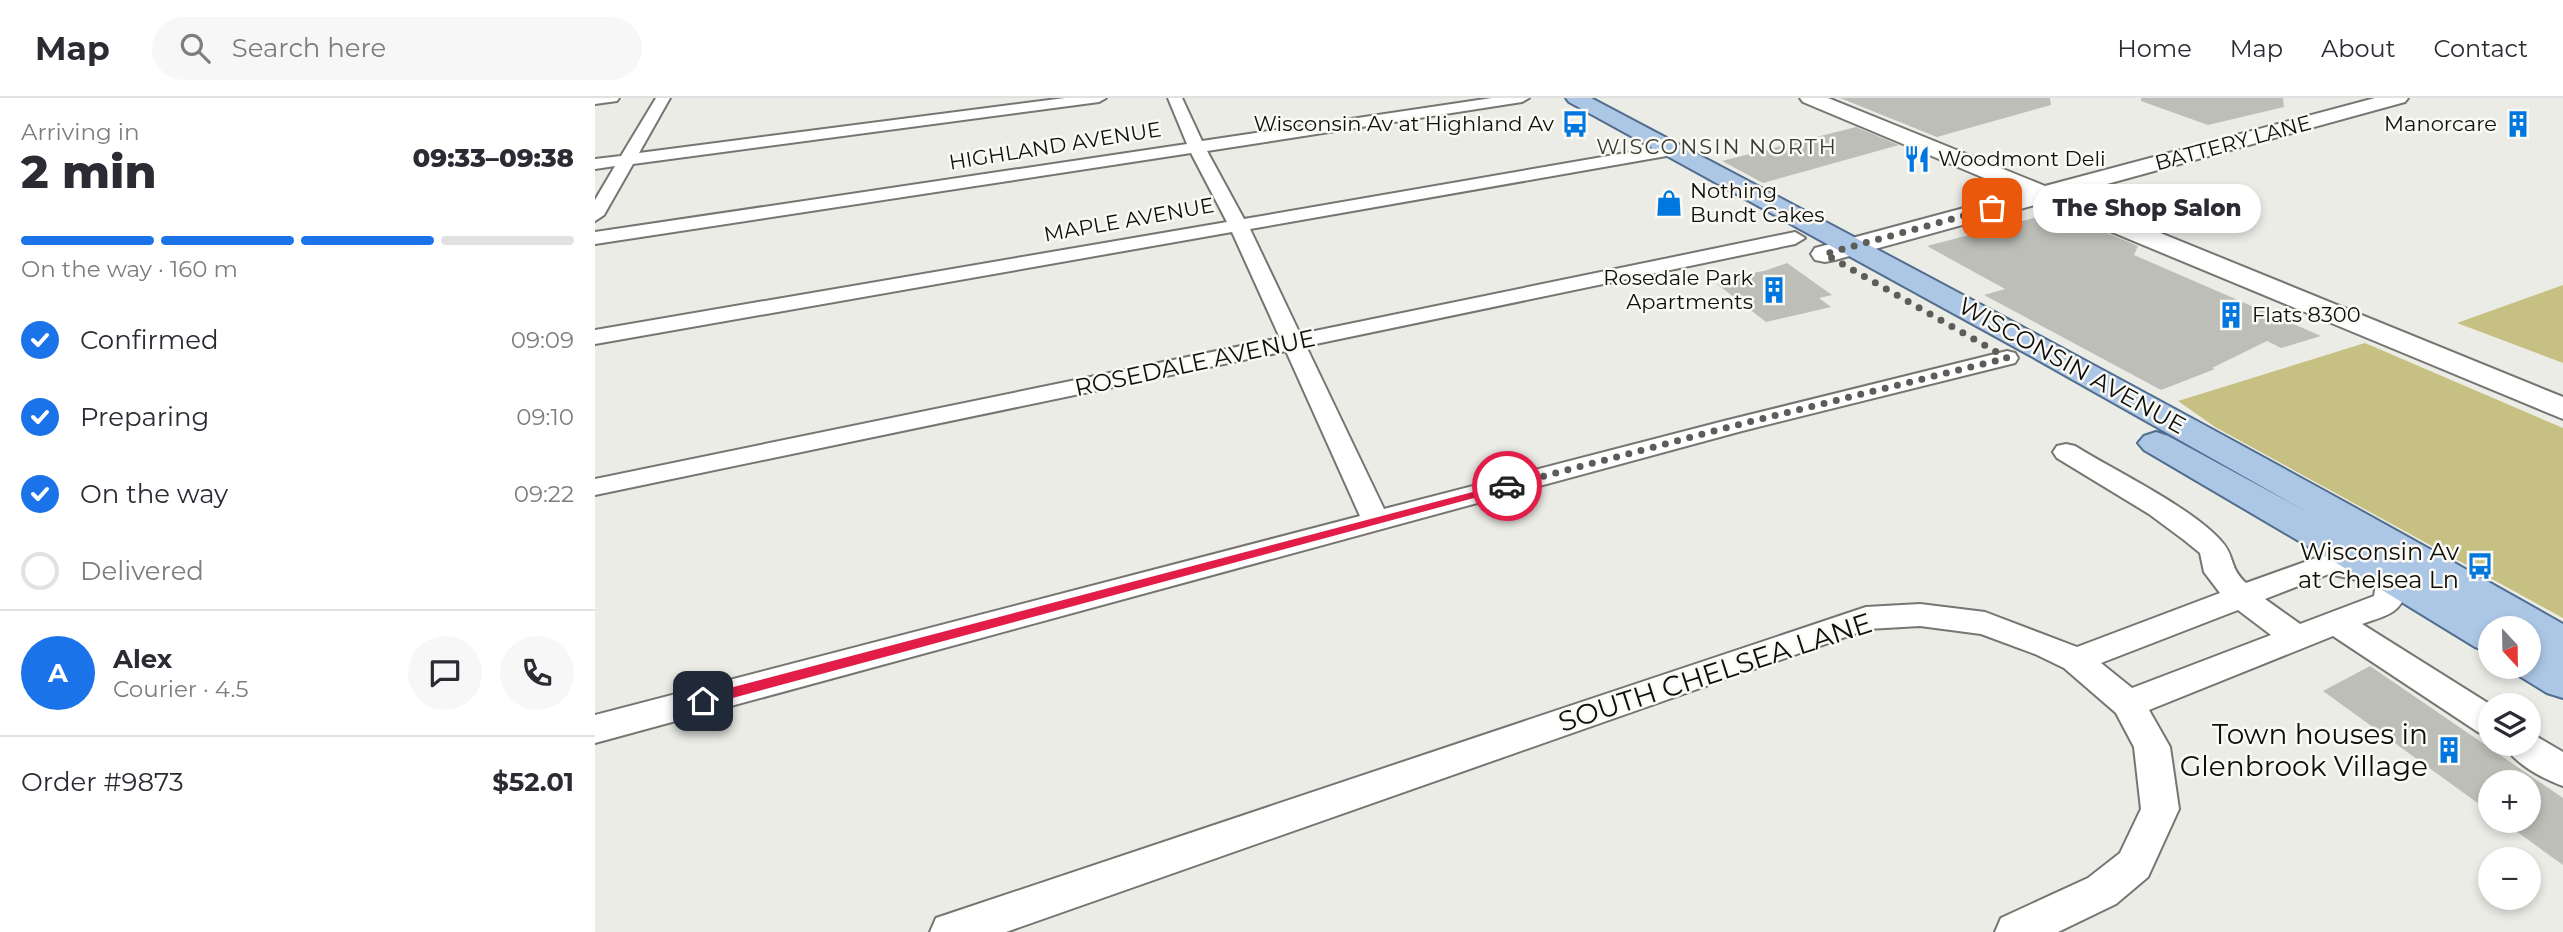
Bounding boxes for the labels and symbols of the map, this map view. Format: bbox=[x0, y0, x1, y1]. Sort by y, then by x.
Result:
bus stop icon: Wisconsin Av at Highland Av bbox=[1560, 109, 1590, 139]
building icon: Manorcare bbox=[2503, 109, 2533, 139]
street label: BATTERY LANE bbox=[2152, 110, 2314, 175]
place label: Wisconsin Av at Highland Av bbox=[1254, 111, 1555, 136]
place label: Manorcare bbox=[2384, 111, 2497, 136]
street label: HIGHLAND AVENUE bbox=[947, 116, 1163, 175]
district label: WISCONSIN NORTH bbox=[1596, 134, 1838, 159]
restaurant icon: Woodmont Deli bbox=[1902, 144, 1932, 174]
place label: Woodmont Deli bbox=[1938, 146, 2106, 171]
place label: Nothing Bundt Cakes bbox=[1690, 178, 1824, 227]
pin bbox=[1962, 178, 2022, 238]
callout: The Shop Salon bbox=[2034, 184, 2261, 232]
shop icon: Nothing Bundt Cakes bbox=[1654, 188, 1684, 218]
street label: MAPLE AVENUE bbox=[1042, 192, 1216, 247]
place label: Rosedale Park Apartments bbox=[1603, 265, 1753, 314]
building icon: Rosedale Park Apartments bbox=[1759, 275, 1789, 305]
street label: WISCONSIN AVENUE bbox=[1954, 291, 2191, 440]
building icon: Flats 8300 bbox=[2216, 300, 2246, 330]
place label: Flats 8300 bbox=[2252, 302, 2361, 327]
street label: ROSEDALE AVENUE bbox=[1072, 323, 1318, 402]
courier bbox=[1472, 451, 1542, 521]
place label: Wisconsin Av at Chelsea Ln bbox=[2298, 537, 2459, 594]
bus stop icon: Wisconsin Av at Chelsea Ln bbox=[2465, 551, 2495, 581]
street label: SOUTH CHELSEA LANE bbox=[1554, 605, 1876, 739]
north arrow bbox=[2478, 616, 2541, 679]
pin bbox=[673, 671, 733, 731]
place label: Town houses in Glenbrook Village bbox=[2180, 717, 2428, 783]
building icon: Town houses in Glenbrook Village bbox=[2434, 735, 2464, 765]

